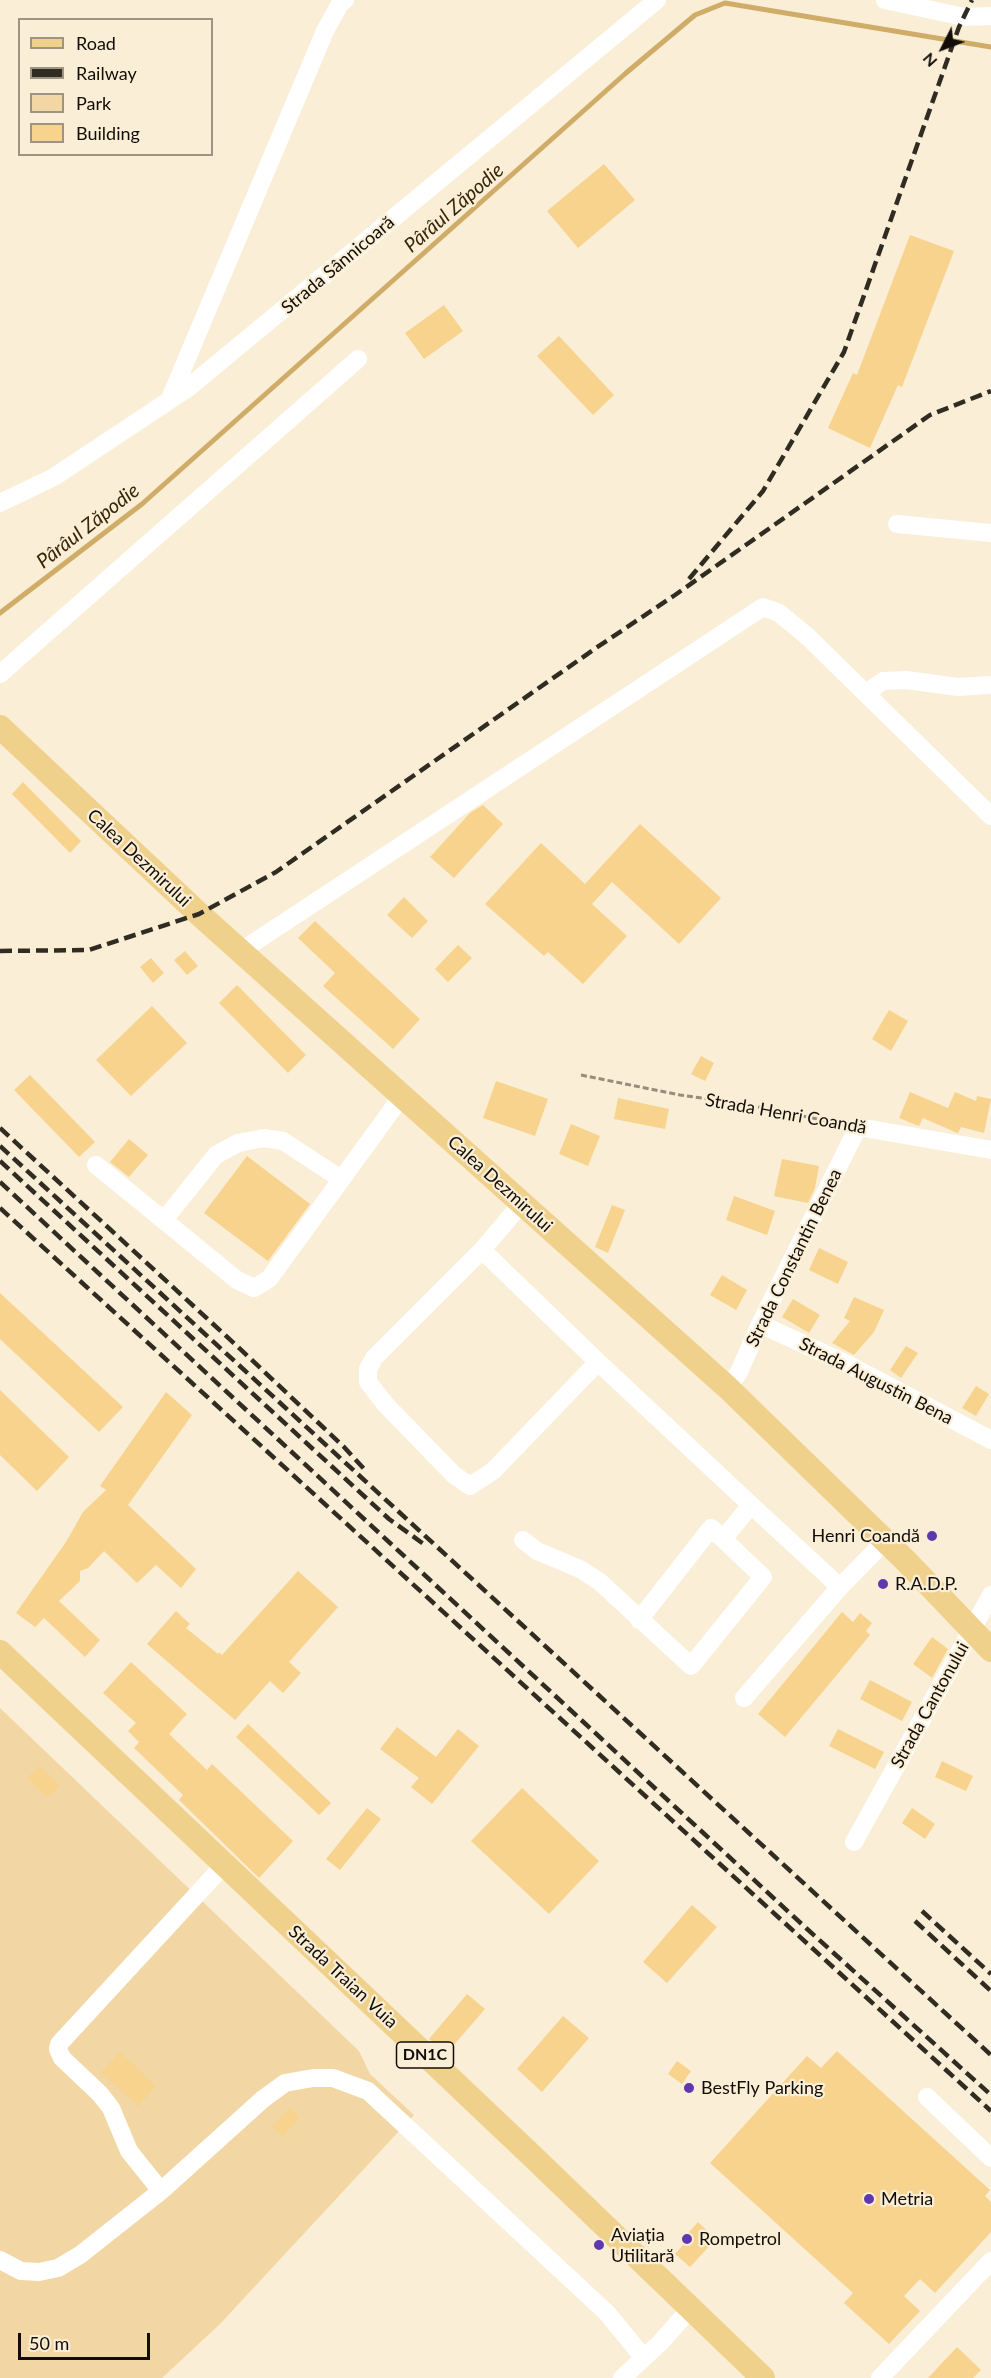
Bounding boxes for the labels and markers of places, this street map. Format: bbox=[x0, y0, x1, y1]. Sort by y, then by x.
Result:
place label: Henri Coandă bbox=[811, 1525, 920, 1547]
marker: Henri Coandă bbox=[925, 1529, 939, 1543]
place label: R.A.D.P. bbox=[895, 1573, 958, 1595]
marker: R.A.D.P. bbox=[876, 1577, 890, 1591]
place label: BestFly Parking bbox=[701, 2077, 823, 2099]
marker: BestFly Parking bbox=[682, 2081, 696, 2095]
place label: Metria bbox=[881, 2188, 933, 2210]
marker: Metria bbox=[862, 2192, 876, 2206]
place label: Aviația Utilitară bbox=[611, 2224, 674, 2266]
place label: Rompetrol bbox=[699, 2228, 781, 2250]
marker: Rompetrol bbox=[680, 2232, 694, 2246]
marker: Aviația Utilitară bbox=[592, 2238, 606, 2252]

